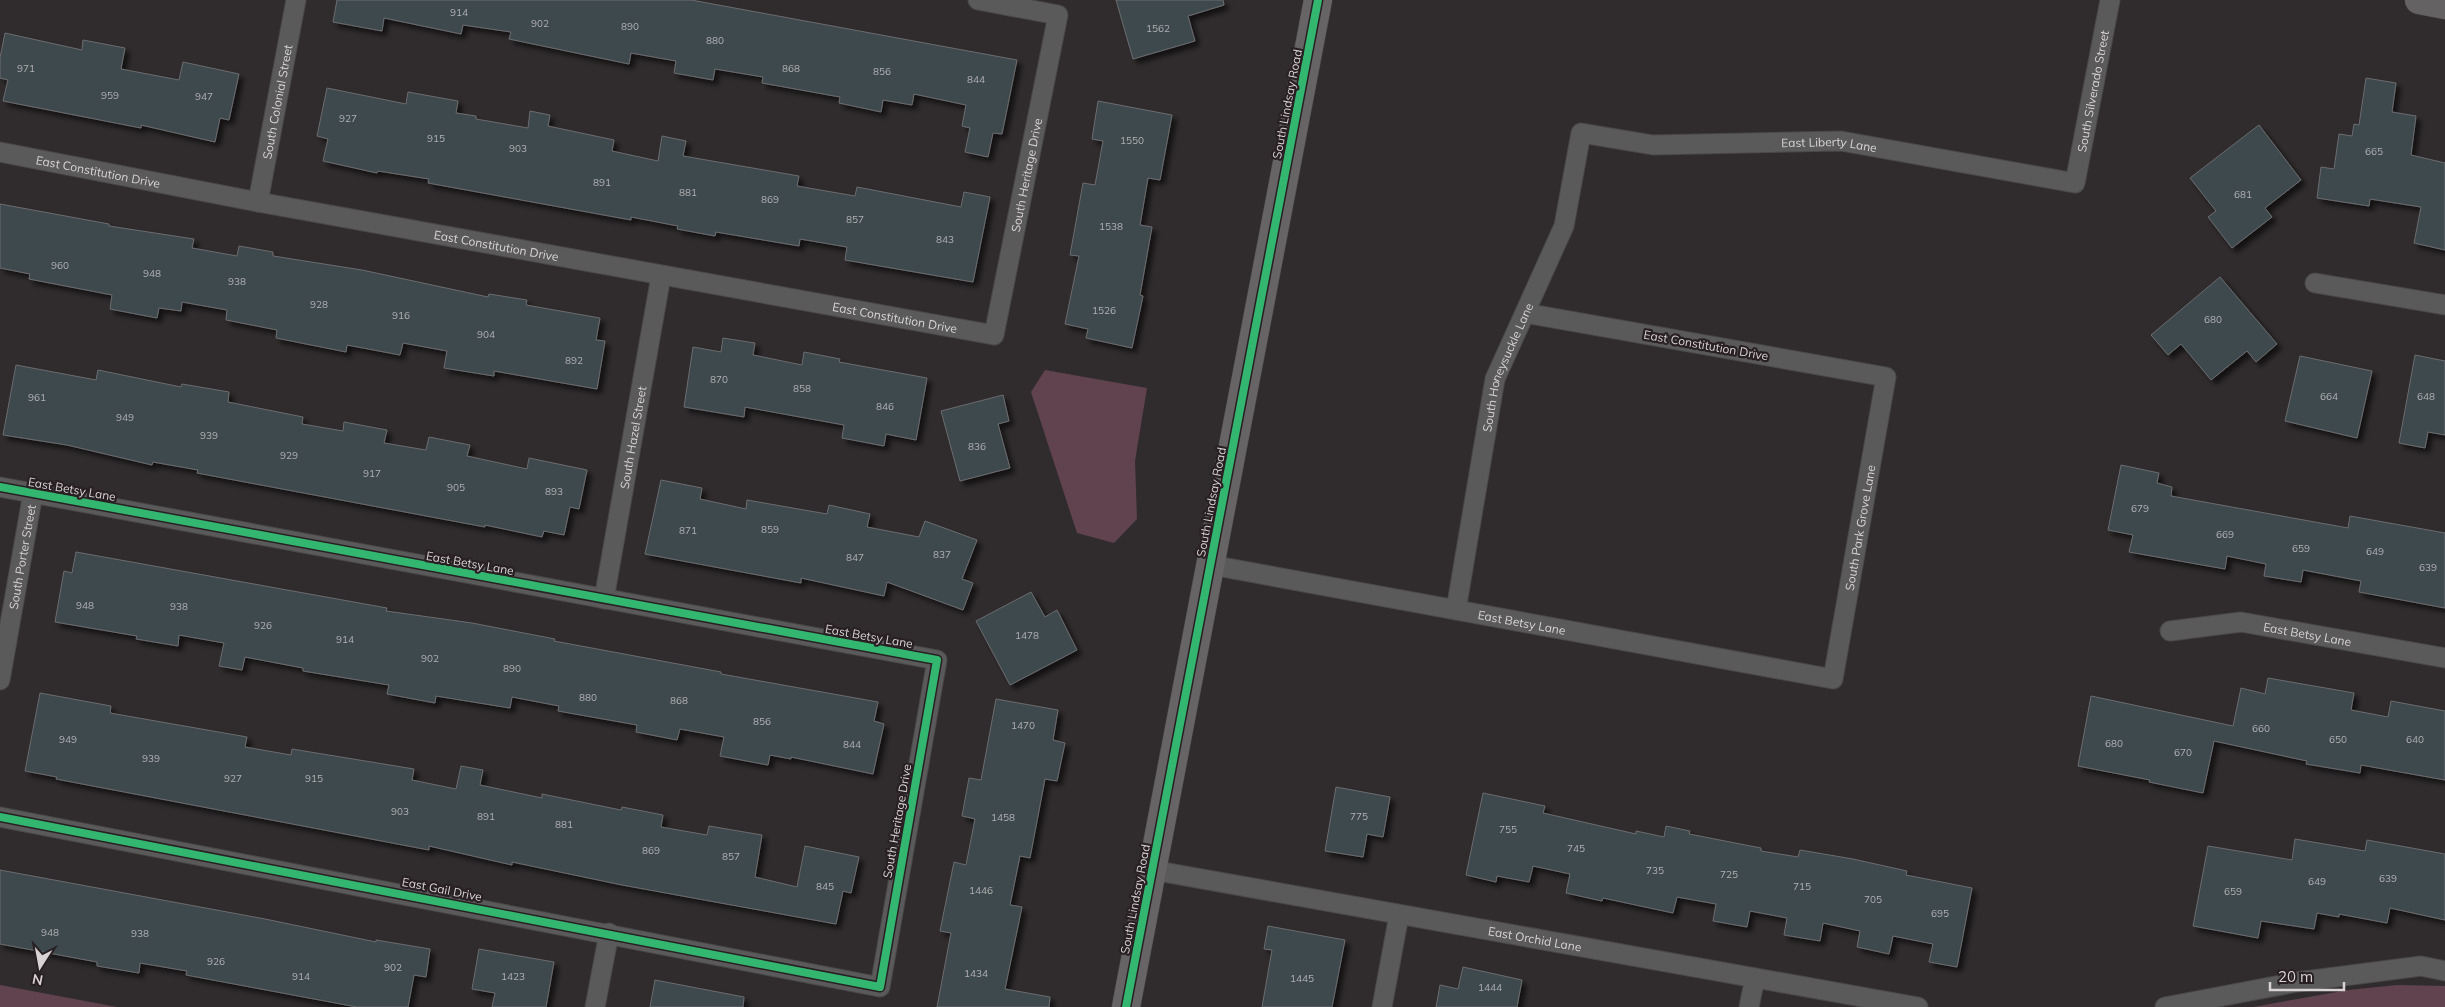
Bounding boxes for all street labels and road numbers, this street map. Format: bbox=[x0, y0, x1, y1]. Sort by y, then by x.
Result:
street label: South Silverado Street bbox=[2074, 29, 2112, 153]
street label: South Colonial Street bbox=[259, 43, 295, 160]
street label: South Lindsay Road bbox=[1269, 48, 1305, 160]
street label: South Heritage Drive bbox=[1007, 117, 1045, 233]
street label: East Liberty Lane bbox=[1781, 134, 1878, 155]
street label: East Constitution Drive bbox=[35, 152, 162, 190]
street label: East Constitution Drive bbox=[433, 226, 560, 264]
street label: East Constitution Drive bbox=[831, 298, 958, 336]
street label: South Honeysuckle Lane bbox=[1479, 300, 1536, 433]
street label: East Constitution Drive bbox=[1643, 327, 1769, 363]
street label: South Hazel Street bbox=[616, 385, 649, 490]
street label: South Lindsay Road bbox=[1193, 446, 1229, 558]
street label: South Park Grove Lane bbox=[1841, 464, 1878, 592]
street label: East Betsy Lane bbox=[27, 474, 117, 504]
street label: South Porter Street bbox=[5, 503, 38, 610]
street label: East Betsy Lane bbox=[425, 548, 515, 578]
street label: East Betsy Lane bbox=[1477, 607, 1567, 637]
street label: East Betsy Lane bbox=[2262, 619, 2353, 649]
street label: East Betsy Lane bbox=[824, 621, 914, 651]
street label: South Heritage Drive bbox=[880, 763, 914, 879]
street label: South Lindsay Road bbox=[1117, 843, 1153, 955]
street label: East Gail Drive bbox=[401, 874, 483, 904]
street label: East Orchid Lane bbox=[1487, 923, 1583, 954]

